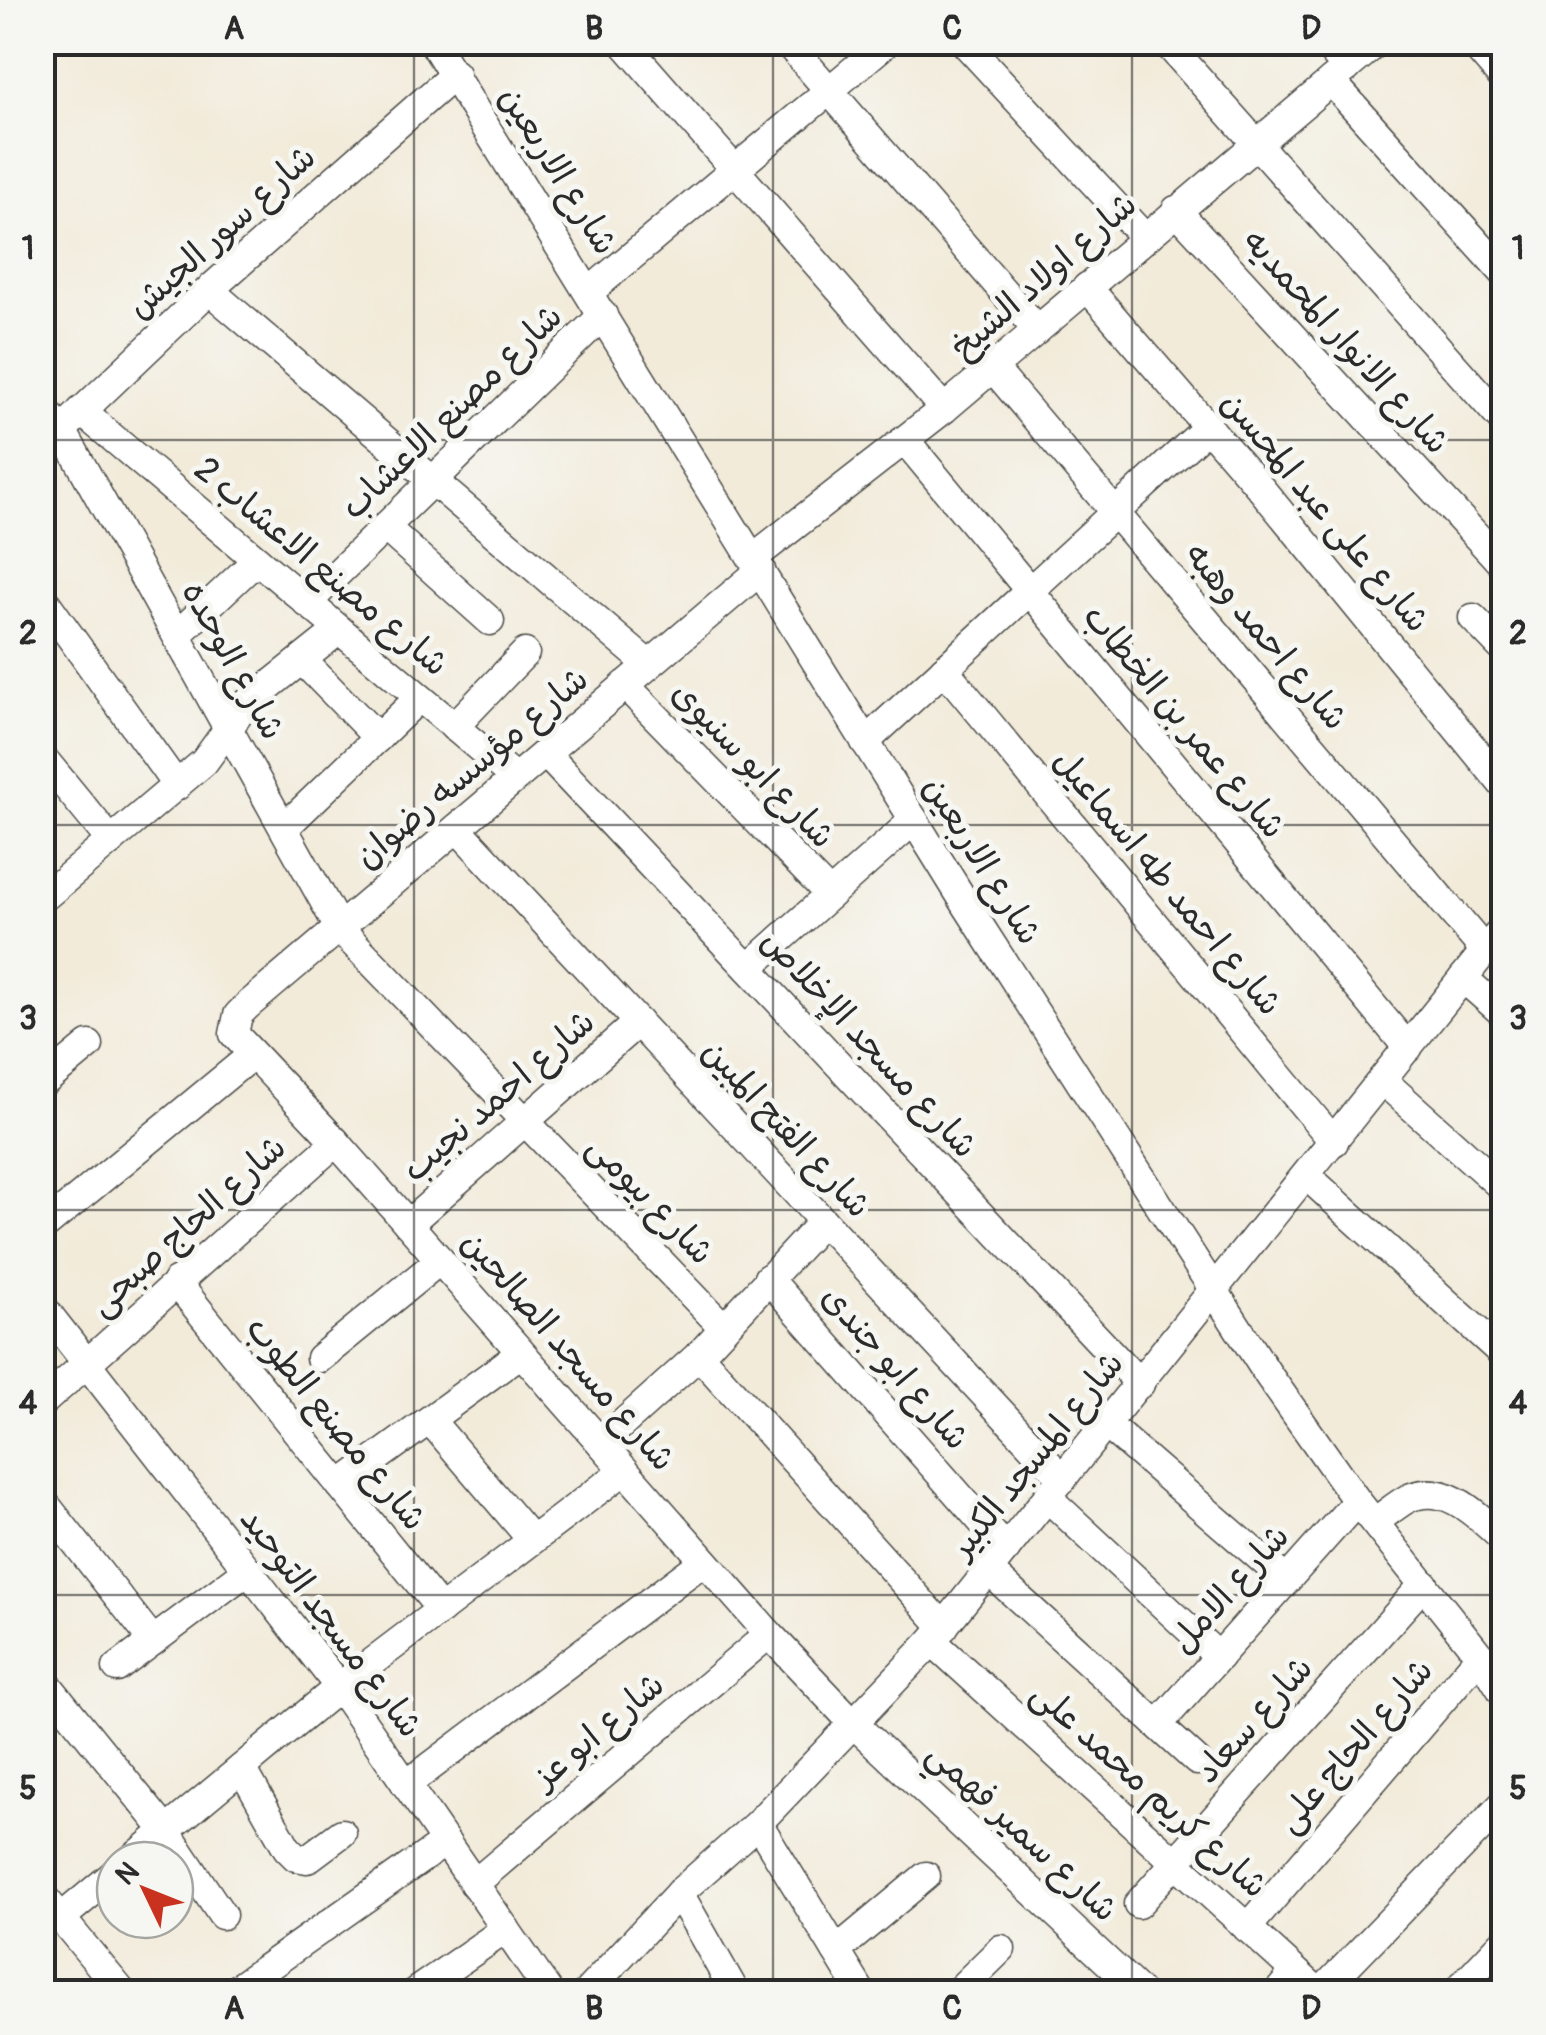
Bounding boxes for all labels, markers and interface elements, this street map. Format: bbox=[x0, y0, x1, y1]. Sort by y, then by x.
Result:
text: A bbox=[224, 9, 245, 49]
text: B bbox=[585, 9, 603, 49]
text: C bbox=[942, 9, 962, 49]
text: D bbox=[1301, 9, 1321, 49]
street label: شارع الاربعين bbox=[487, 78, 627, 264]
street label: شارع سور الجيش bbox=[118, 135, 327, 330]
street label: شارع اولاد الشيخ bbox=[941, 183, 1147, 370]
street label: شارع الانوار المحمديه bbox=[1232, 220, 1459, 465]
text: 1 bbox=[22, 229, 34, 269]
text: 1 bbox=[1512, 229, 1524, 269]
street label: شارع مصنع الاعشاب bbox=[332, 295, 573, 530]
street label: شارع على عبد المحسن bbox=[1210, 382, 1439, 643]
street label: شارع مصنع الاعشاب 2 bbox=[184, 447, 458, 688]
street label: شارع احمد وهبه bbox=[1173, 534, 1357, 741]
street label: شارع الوحده bbox=[170, 573, 295, 748]
street label: شارع عمر بن الخطاب bbox=[1072, 595, 1295, 849]
text: 2 bbox=[19, 614, 37, 654]
text: 2 bbox=[1509, 614, 1527, 654]
street label: شارع مؤسسه رضوان bbox=[346, 657, 599, 880]
street label: شارع ابو سنيوى bbox=[661, 671, 844, 859]
street label: شارع احمد طه اسماعيل bbox=[1041, 740, 1292, 1026]
street label: شارع الاربعين bbox=[911, 768, 1051, 954]
street label: شارع مسجد الإخلاص bbox=[750, 920, 987, 1169]
text: 3 bbox=[19, 999, 37, 1039]
text: 3 bbox=[1509, 999, 1527, 1039]
street label: شارع احمد نجيب bbox=[393, 1000, 605, 1193]
street label: شارع الفتح المبين bbox=[691, 1030, 880, 1229]
street label: شارع بيومى bbox=[576, 1125, 723, 1276]
street label: شارع الحاج صبحى bbox=[80, 1126, 297, 1327]
street label: شارع مسجد الصالحين bbox=[450, 1221, 685, 1482]
street label: شارع ابو جندى bbox=[810, 1276, 979, 1461]
street label: شارع مصنع الطوب bbox=[235, 1308, 436, 1541]
street label: شارع المسجد الكبير bbox=[938, 1342, 1135, 1570]
text: 4 bbox=[19, 1384, 38, 1424]
text: 4 bbox=[1509, 1384, 1528, 1424]
street label: شارع مسجد التوحيد bbox=[229, 1499, 432, 1748]
street label: شارع الامل bbox=[1160, 1515, 1301, 1664]
street label: شارع سعاد bbox=[1185, 1647, 1324, 1794]
street label: شارع الحاج على bbox=[1267, 1649, 1444, 1843]
street label: شارع ابو عز bbox=[521, 1663, 675, 1802]
street label: شارع كريم محمد على bbox=[1019, 1672, 1277, 1911]
street label: شارع سمير فهمي bbox=[912, 1732, 1127, 1937]
text: 5 bbox=[19, 1769, 37, 1809]
text: 5 bbox=[1509, 1769, 1527, 1809]
north arrow bbox=[95, 1840, 195, 1940]
text: N bbox=[109, 1855, 147, 1893]
text: A bbox=[224, 1989, 245, 2029]
text: B bbox=[585, 1989, 603, 2029]
text: C bbox=[942, 1989, 962, 2029]
text: D bbox=[1301, 1989, 1321, 2029]

